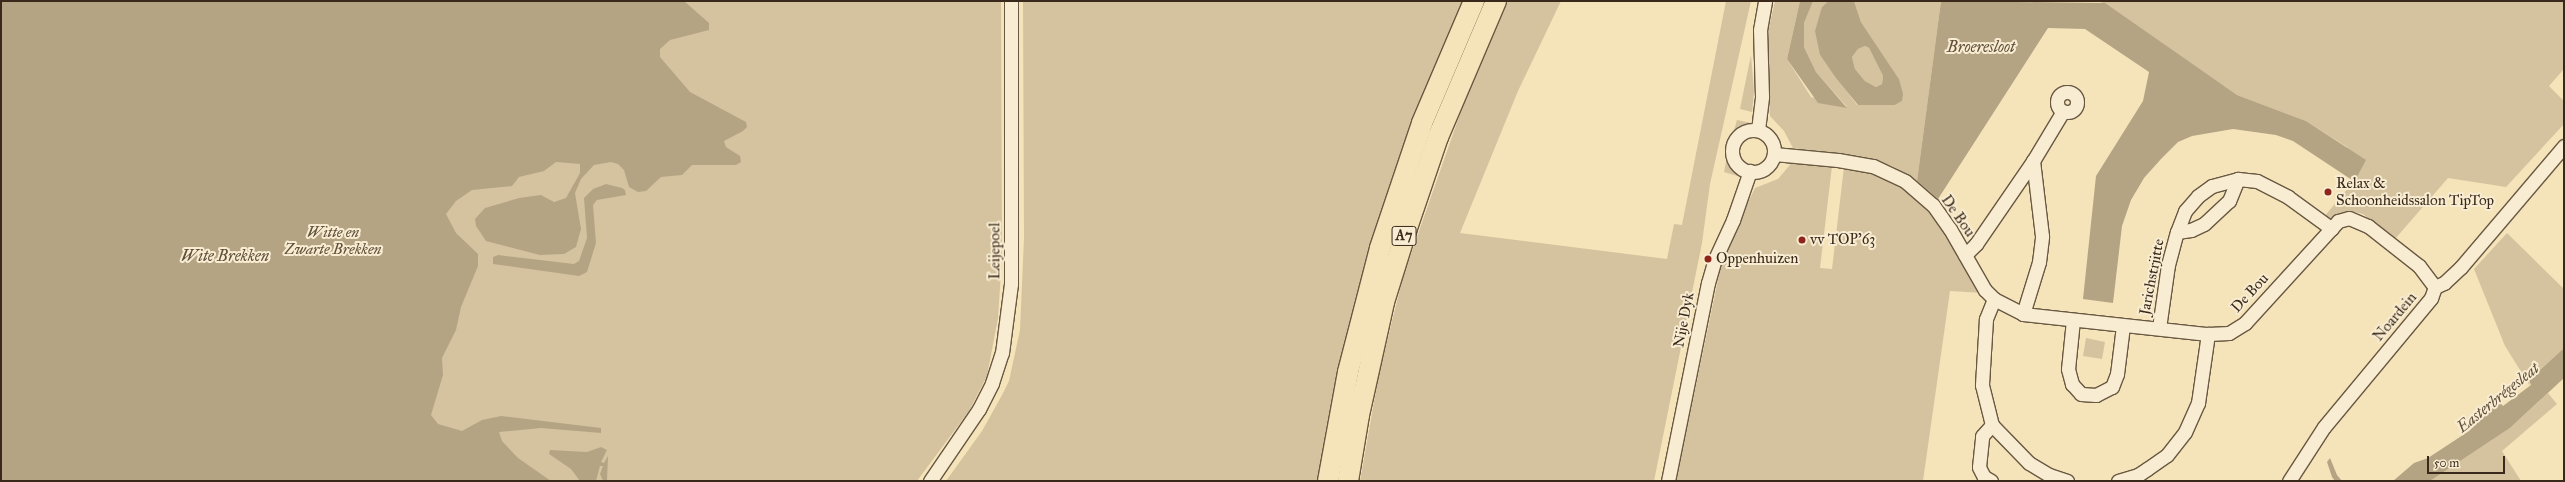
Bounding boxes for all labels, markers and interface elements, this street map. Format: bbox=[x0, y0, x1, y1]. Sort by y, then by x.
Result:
water label: Broeresloot bbox=[1947, 37, 2015, 57]
place label: Relax & Schoonheidssalon TipTop bbox=[2336, 174, 2494, 209]
marker: Relax & Schoonheidssalon TipTop bbox=[2323, 187, 2333, 197]
street label: De Bou bbox=[1937, 192, 1979, 240]
park label: Witte en Zwarte Brekken bbox=[285, 223, 381, 258]
street label: Leijepoel bbox=[986, 223, 1004, 279]
road number: A7 bbox=[1391, 224, 1417, 248]
place label: vv TOP'63 bbox=[1810, 231, 1875, 249]
marker: vv TOP'63 bbox=[1797, 235, 1807, 245]
street label: Jarichstrjitte bbox=[2136, 237, 2168, 317]
water label: Wite Brekken bbox=[181, 246, 269, 266]
place label: Oppenhuizen bbox=[1716, 250, 1798, 268]
marker: Oppenhuizen bbox=[1703, 254, 1713, 264]
street label: De Bou bbox=[2227, 270, 2273, 316]
street label: Noardein bbox=[2369, 289, 2421, 345]
street label: Nije Dyk bbox=[1670, 291, 1698, 349]
water label: Easterbrégesleat bbox=[2453, 359, 2543, 437]
scale bar bbox=[2429, 448, 2507, 474]
text: 50 m bbox=[2434, 456, 2459, 470]

